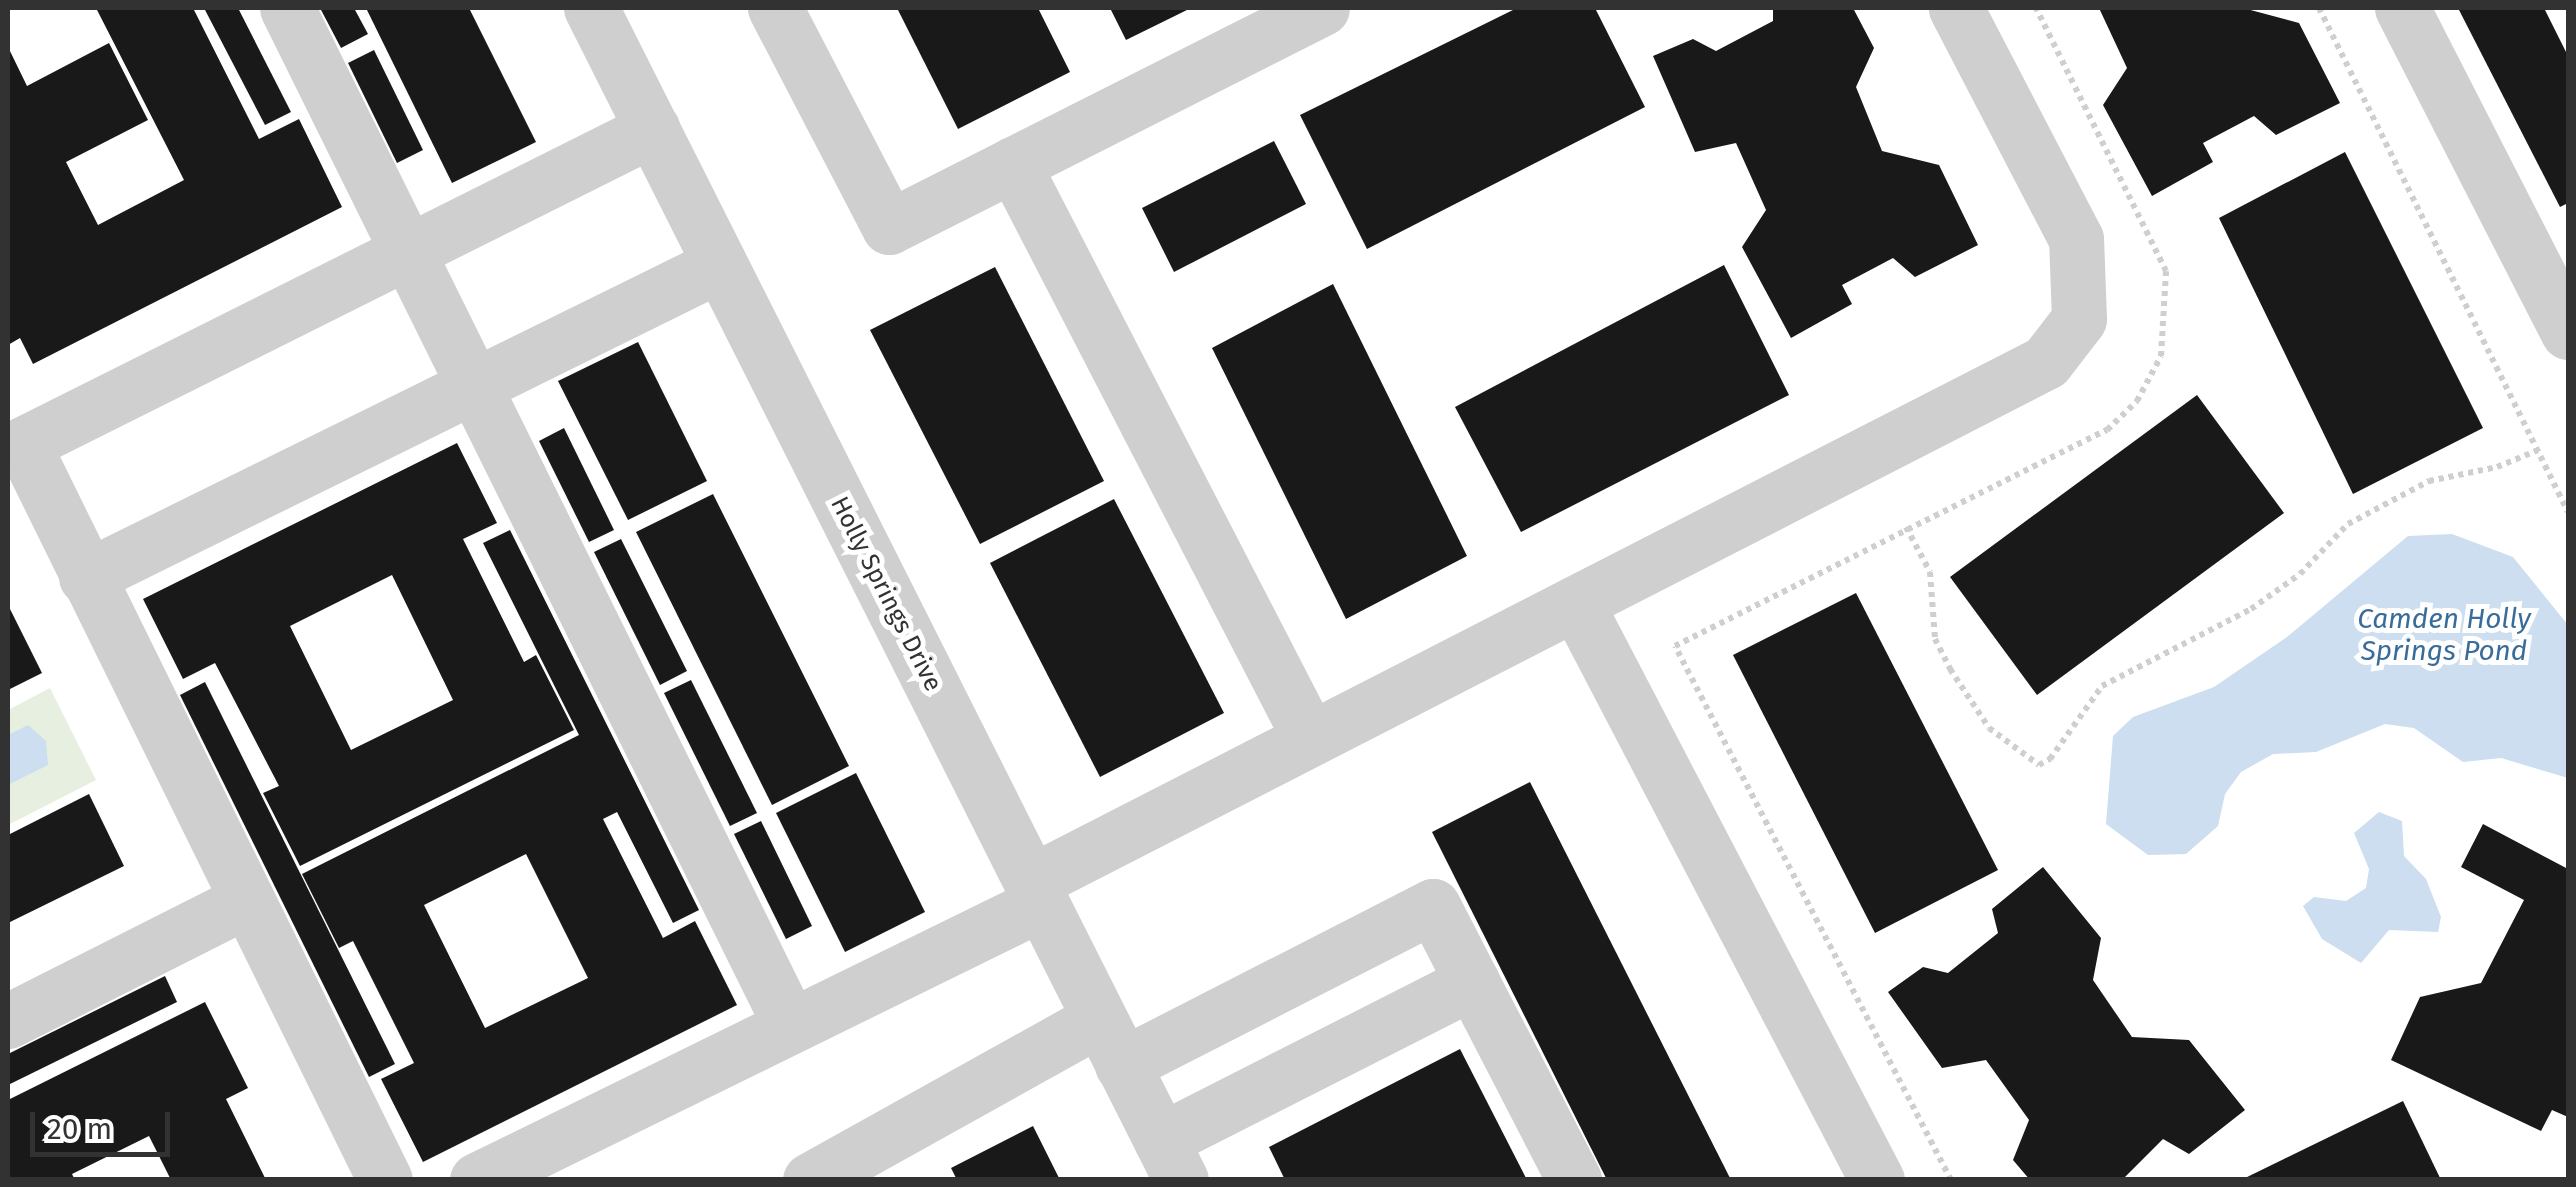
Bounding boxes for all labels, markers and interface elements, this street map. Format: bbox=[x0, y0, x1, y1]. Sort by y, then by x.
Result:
street label: Holly Springs Drive bbox=[824, 492, 948, 696]
water label: Camden Holly Springs Pond bbox=[2357, 602, 2531, 668]
scale bar bbox=[35, 1092, 175, 1154]
text: 20 m bbox=[47, 1111, 112, 1147]

